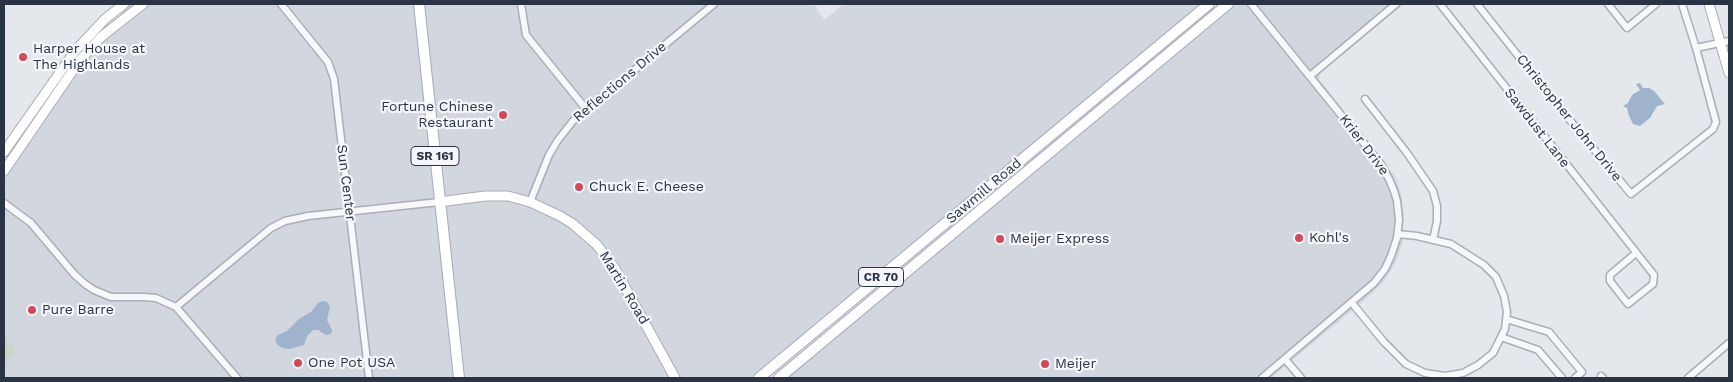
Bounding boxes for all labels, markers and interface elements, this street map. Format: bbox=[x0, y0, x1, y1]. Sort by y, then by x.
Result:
street label: Reflections Drive bbox=[570, 38, 670, 126]
place label: Harper House at The Highlands bbox=[33, 41, 145, 74]
marker: Harper House at The Highlands bbox=[17, 51, 29, 63]
street label: Christopher John Drive bbox=[1513, 51, 1625, 185]
street label: Sawdust Lane bbox=[1501, 85, 1573, 171]
place label: Fortune Chinese Restaurant bbox=[381, 99, 493, 132]
marker: Fortune Chinese Restaurant bbox=[497, 109, 509, 121]
street label: Krier Drive bbox=[1336, 111, 1392, 179]
street label: Sun Center bbox=[333, 144, 359, 222]
road number: SR 161 bbox=[411, 146, 459, 166]
street label: Sawmill Road bbox=[943, 155, 1025, 227]
place label: Chuck E. Cheese bbox=[589, 179, 704, 195]
marker: Chuck E. Cheese bbox=[573, 181, 585, 193]
place label: Kohl's bbox=[1309, 230, 1349, 246]
place label: Meijer Express bbox=[1010, 231, 1109, 247]
marker: Kohl's bbox=[1293, 232, 1305, 244]
marker: Meijer Express bbox=[994, 233, 1006, 245]
street label: Martin Road bbox=[596, 248, 652, 328]
road number: CR 70 bbox=[858, 268, 904, 286]
place label: Pure Barre bbox=[42, 302, 114, 318]
marker: Pure Barre bbox=[26, 304, 38, 316]
place label: One Pot USA bbox=[308, 355, 395, 371]
place label: Meijer bbox=[1055, 356, 1096, 372]
marker: One Pot USA bbox=[292, 357, 304, 369]
marker: Meijer bbox=[1039, 358, 1051, 370]

